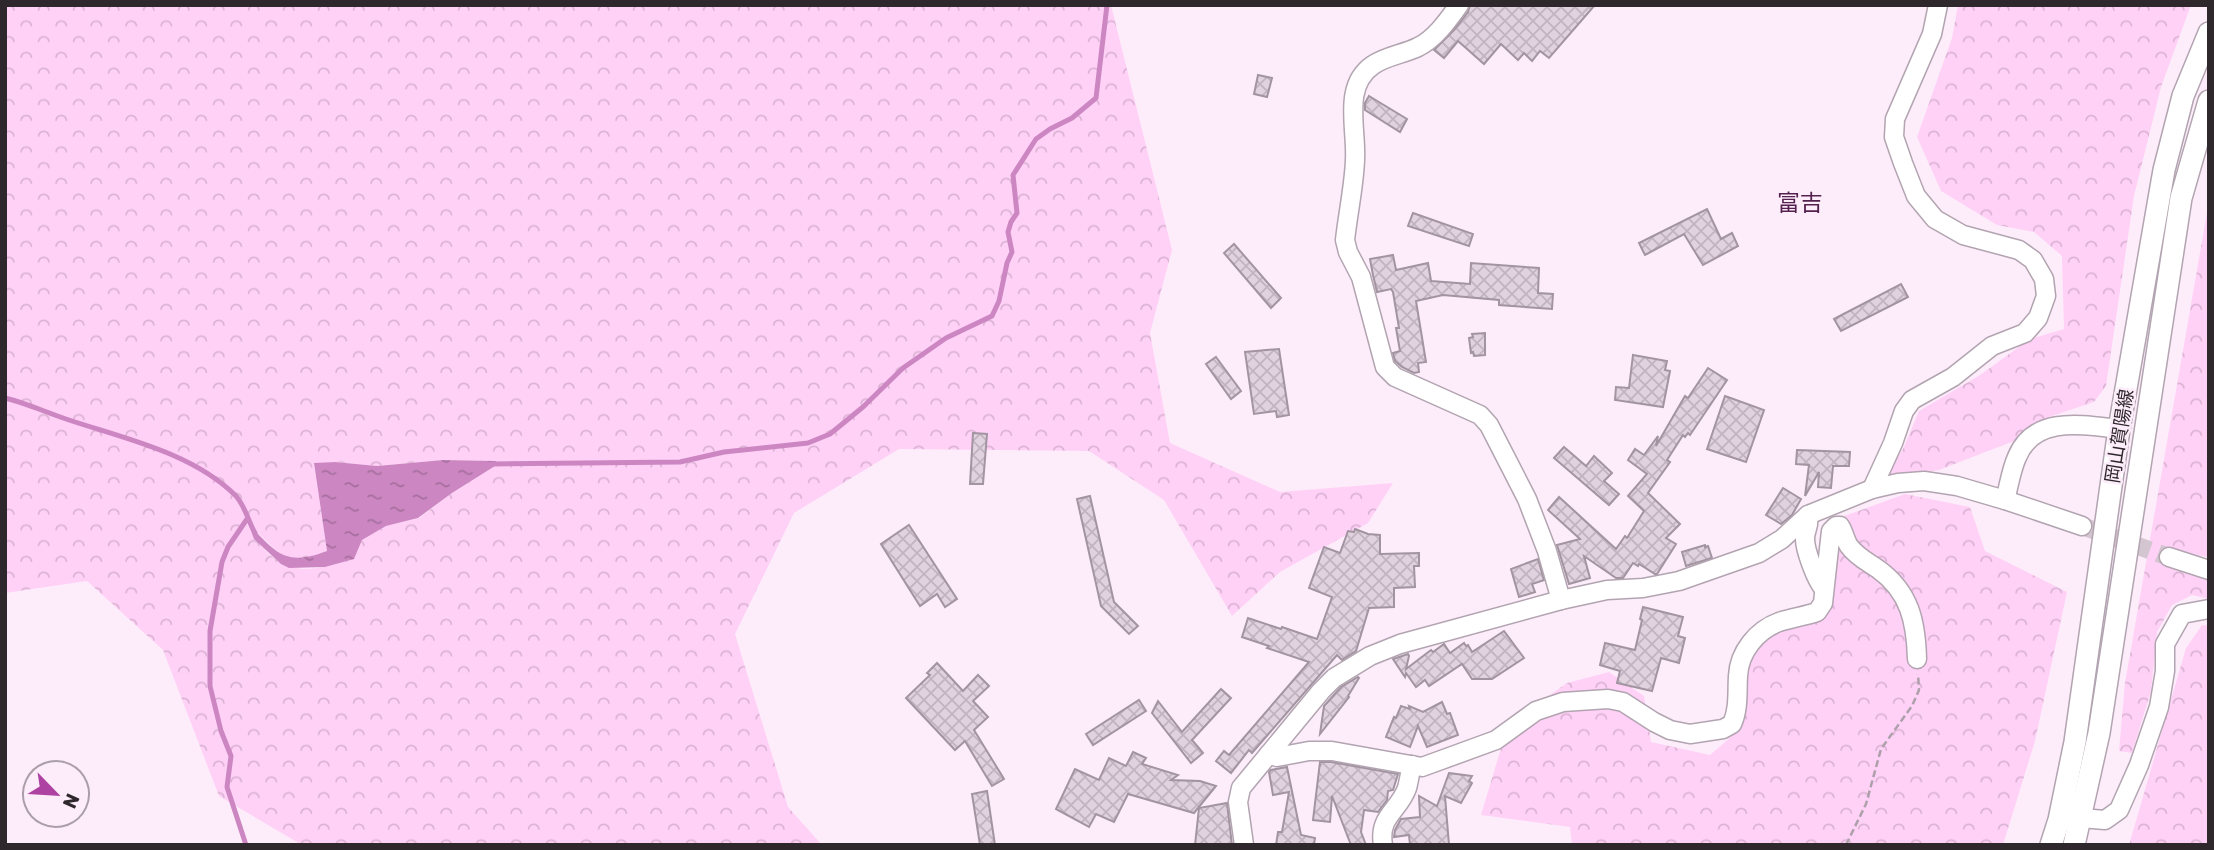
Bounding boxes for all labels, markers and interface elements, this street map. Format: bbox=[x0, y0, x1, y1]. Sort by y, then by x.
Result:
district label: 富吉 bbox=[1777, 189, 1823, 217]
street label: 岡山賀陽線 bbox=[2101, 387, 2138, 485]
north arrow bbox=[21, 759, 91, 829]
text: N bbox=[58, 790, 84, 812]

